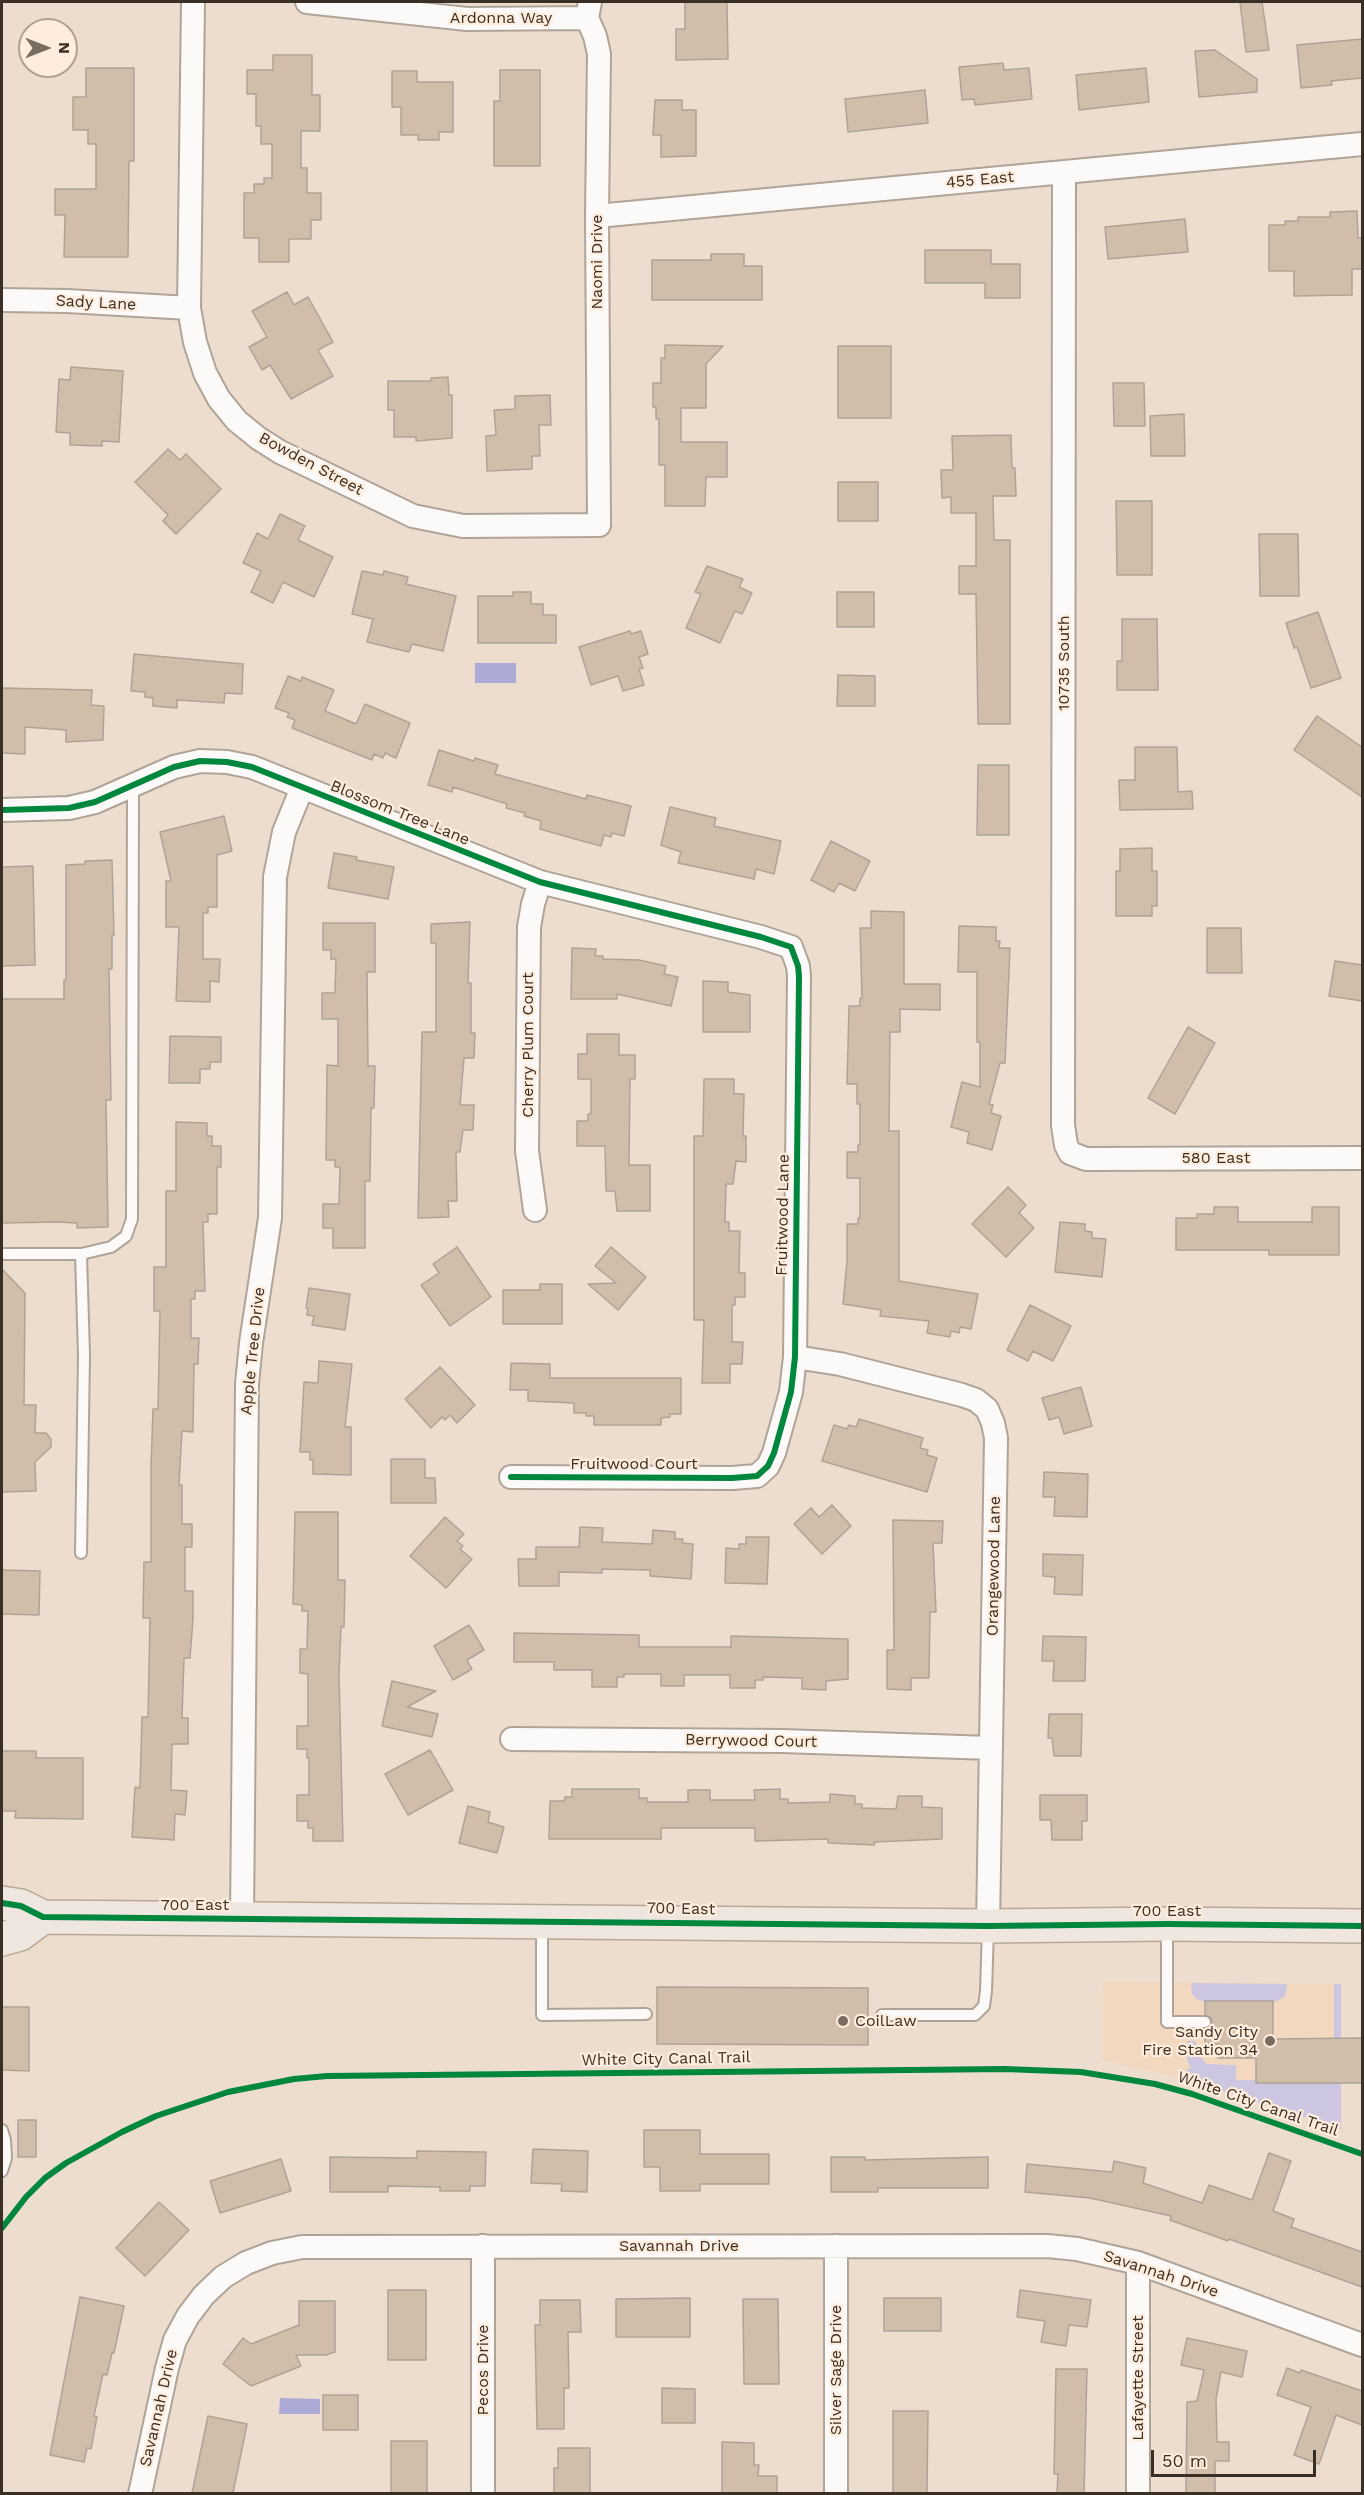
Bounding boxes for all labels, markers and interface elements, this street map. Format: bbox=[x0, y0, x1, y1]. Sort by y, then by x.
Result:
street label: Ardonna Way bbox=[450, 8, 552, 28]
north arrow bbox=[18, 18, 78, 78]
text: N bbox=[55, 42, 74, 54]
street label: 455 East bbox=[945, 167, 1015, 193]
street label: Naomi Drive bbox=[587, 214, 607, 310]
street label: Sady Lane bbox=[55, 291, 137, 315]
street label: Bowden Street bbox=[255, 428, 367, 500]
street label: 10735 South bbox=[1054, 615, 1074, 711]
street label: Blossom Tree Lane bbox=[328, 776, 472, 850]
street label: Cherry Plum Court bbox=[518, 972, 538, 1118]
street label: 580 East bbox=[1182, 1148, 1250, 1168]
street label: Fruitwood Lane bbox=[772, 1154, 794, 1276]
street label: Apple Tree Drive bbox=[237, 1286, 269, 1416]
street label: Fruitwood Court bbox=[570, 1454, 698, 1474]
street label: Orangewood Lane bbox=[983, 1496, 1005, 1636]
street label: Berrywood Court bbox=[685, 1730, 817, 1752]
street label: 700 East bbox=[161, 1895, 229, 1915]
street label: 700 East bbox=[647, 1899, 715, 1919]
street label: 700 East bbox=[1133, 1901, 1201, 1921]
place label: CoilLaw bbox=[855, 2011, 917, 2031]
marker: CoilLaw bbox=[836, 2014, 850, 2028]
place label: Sandy City Fire Station 34 bbox=[1142, 2022, 1258, 2060]
marker: Sandy City Fire Station 34 bbox=[1263, 2034, 1277, 2048]
street label: White City Canal Trail bbox=[581, 2048, 751, 2070]
street label: White City Canal Trail bbox=[1175, 2067, 1341, 2141]
street label: Savannah Drive bbox=[619, 2236, 739, 2256]
street label: Savannah Drive bbox=[1101, 2246, 1221, 2302]
street label: Silver Sage Drive bbox=[826, 2305, 846, 2435]
street label: Lafayette Street bbox=[1128, 2315, 1148, 2441]
street label: Pecos Drive bbox=[473, 2324, 493, 2416]
street label: Savannah Drive bbox=[136, 2347, 182, 2469]
scale bar bbox=[1154, 2438, 1319, 2476]
text: 50 m bbox=[1162, 2450, 1207, 2471]

